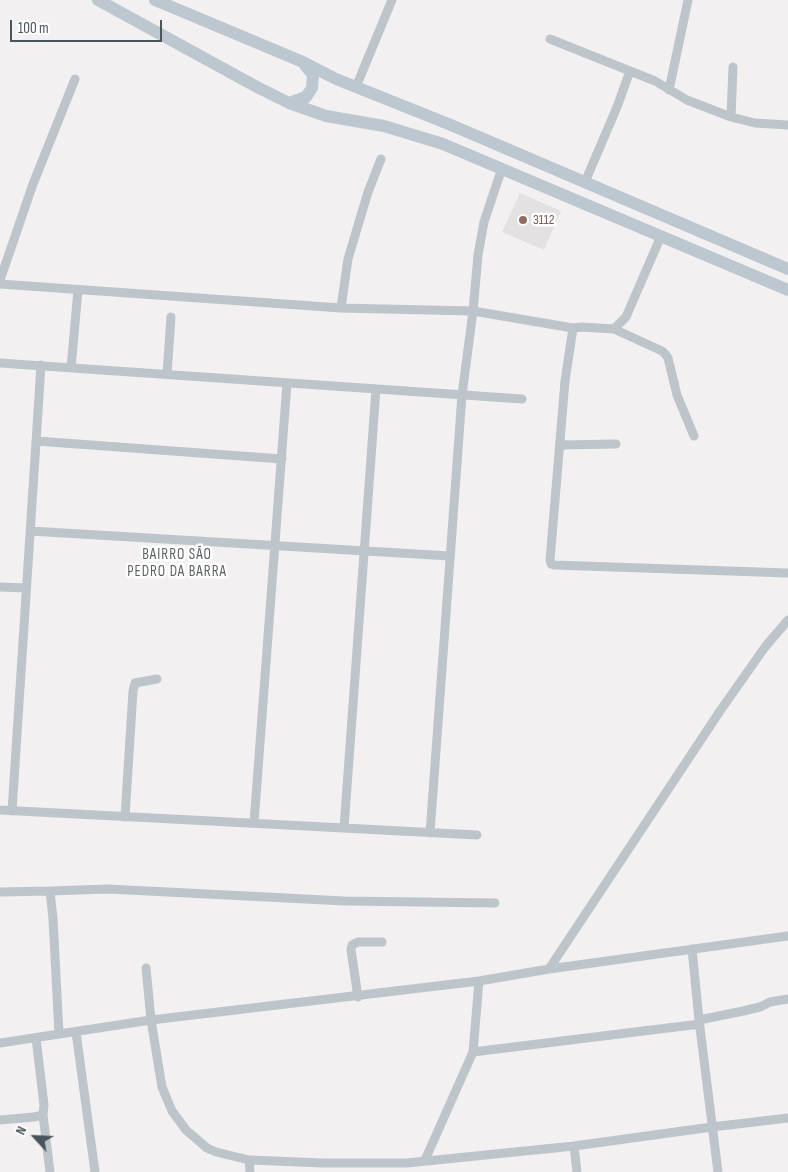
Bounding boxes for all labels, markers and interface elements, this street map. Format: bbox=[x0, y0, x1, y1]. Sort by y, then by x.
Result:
scale bar bbox=[12, 10, 165, 42]
text: 100 m bbox=[18, 19, 49, 38]
place label: 3112 bbox=[533, 212, 555, 228]
marker: 3112 bbox=[517, 214, 529, 226]
district label: BAIRRO SÃO PEDRO DA BARRA bbox=[125, 546, 229, 581]
north arrow bbox=[10, 1112, 60, 1162]
text: N bbox=[12, 1123, 30, 1137]

